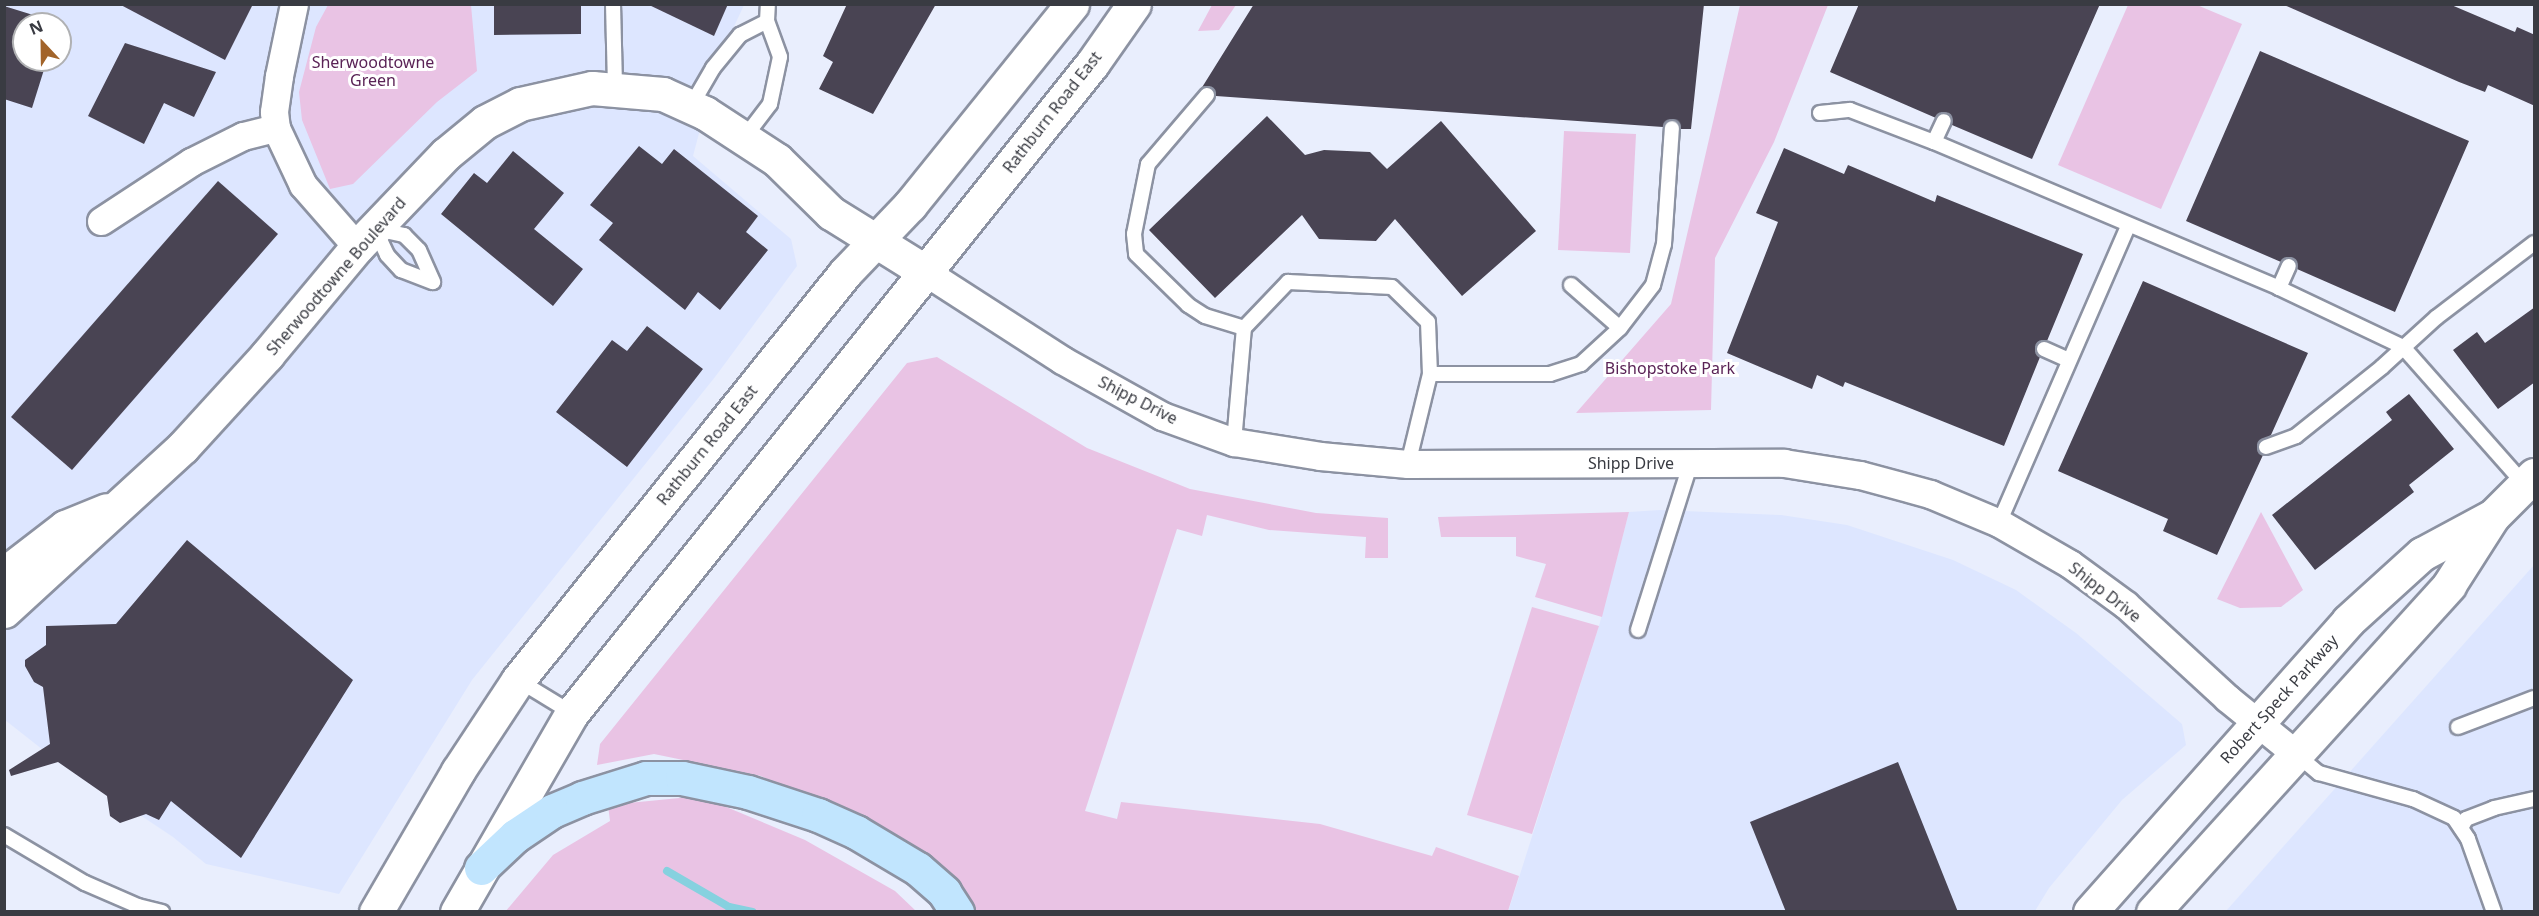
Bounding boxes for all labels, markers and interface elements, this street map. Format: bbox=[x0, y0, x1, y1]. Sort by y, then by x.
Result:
north arrow bbox=[12, 12, 72, 72]
text: N bbox=[26, 15, 46, 40]
street label: Rathburn Road East bbox=[999, 47, 1105, 177]
park label: Sherwoodtowne Green bbox=[312, 52, 434, 90]
street label: Sherwoodtowne Boulevard bbox=[262, 193, 410, 359]
park label: Bishopstoke Park bbox=[1605, 358, 1735, 378]
street label: Shipp Drive bbox=[1095, 372, 1181, 428]
street label: Rathburn Road East bbox=[653, 381, 761, 509]
street label: Shipp Drive bbox=[1588, 453, 1674, 473]
street label: Shipp Drive bbox=[2065, 558, 2145, 626]
street label: Robert Speck Parkway bbox=[2216, 631, 2342, 767]

